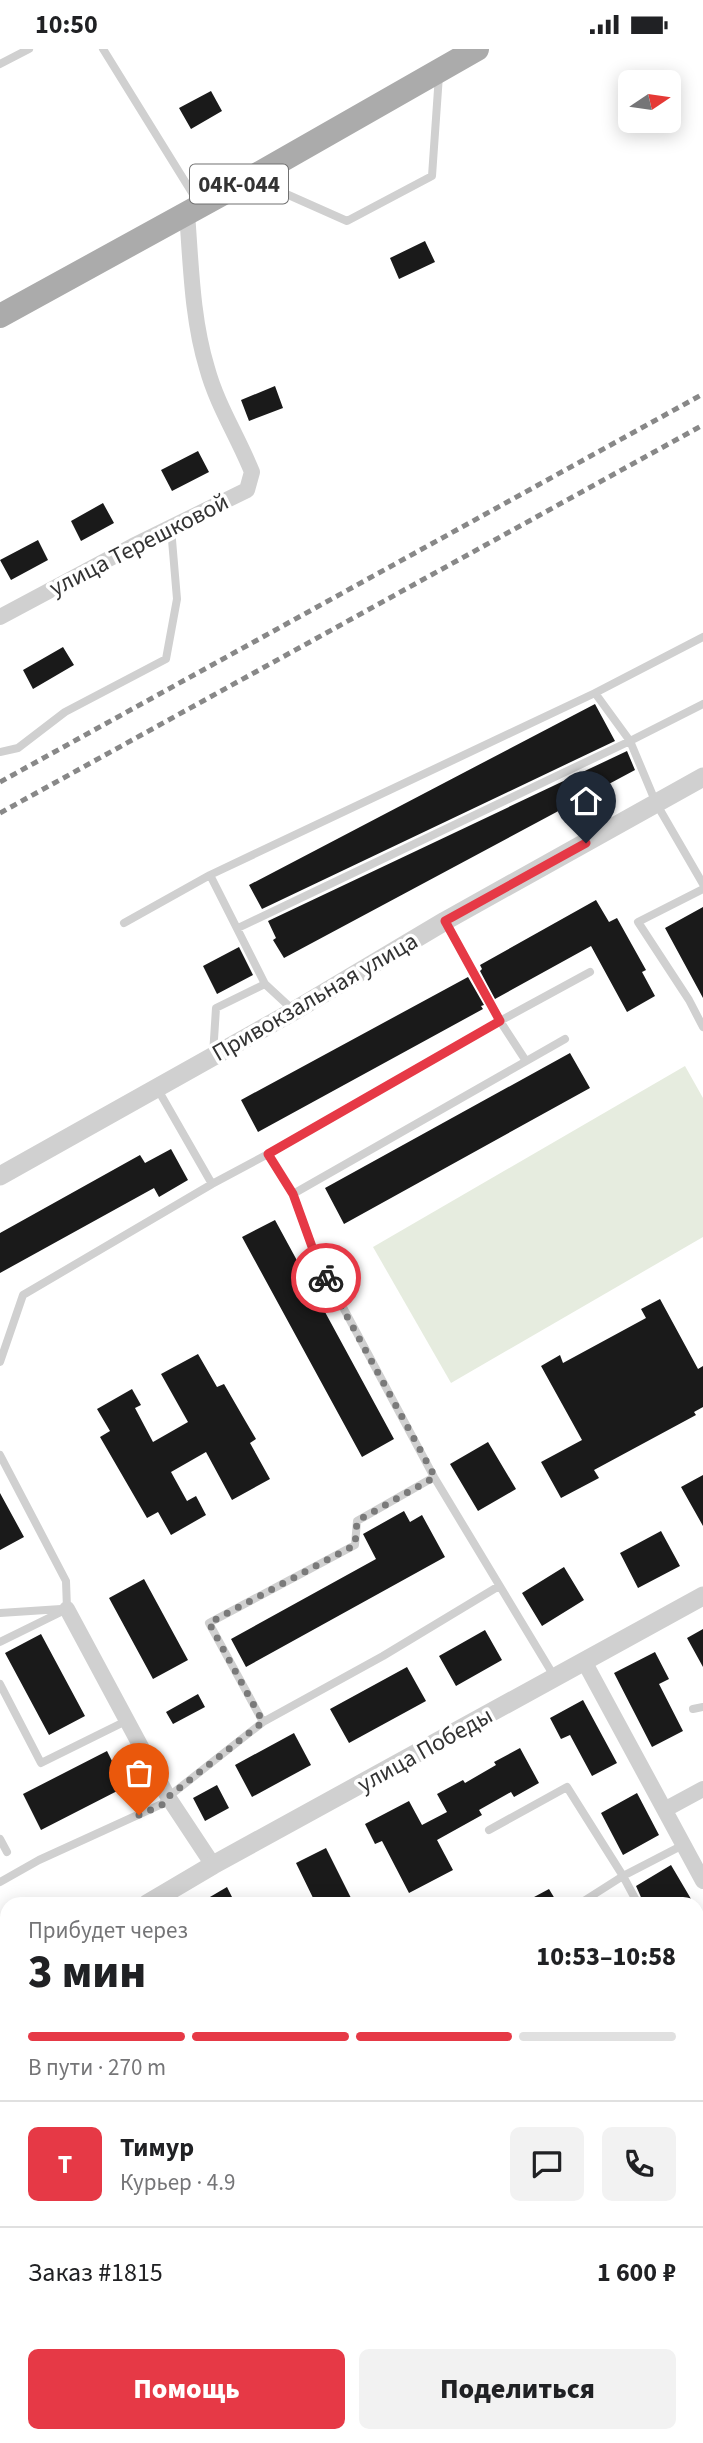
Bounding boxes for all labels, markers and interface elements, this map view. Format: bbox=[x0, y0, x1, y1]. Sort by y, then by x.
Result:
text: 10:50 bbox=[35, 6, 98, 43]
north arrow bbox=[618, 70, 681, 133]
map controls bbox=[618, 70, 681, 133]
road number: 04К-044 bbox=[190, 165, 288, 203]
street label: улица Терешковой bbox=[43, 485, 235, 605]
pin bbox=[556, 771, 616, 843]
icon: home bbox=[567, 782, 605, 820]
street label: Привокзальная улица bbox=[206, 924, 424, 1070]
courier bbox=[291, 1243, 361, 1313]
icon: bike bbox=[307, 1259, 345, 1297]
street label: улица Победы bbox=[351, 1698, 499, 1802]
pin bbox=[109, 1743, 169, 1815]
icon: bag bbox=[120, 1754, 158, 1792]
text: Прибудет через bbox=[28, 1914, 188, 1947]
text: 10:53–10:58 bbox=[536, 1938, 676, 1975]
text: 3 мин bbox=[28, 1940, 146, 2005]
text: В пути · 270 m bbox=[28, 2051, 166, 2084]
button: chat bbox=[510, 2127, 584, 2201]
button: phone bbox=[602, 2127, 676, 2201]
text: Тимур bbox=[120, 2129, 194, 2166]
text: Т bbox=[58, 2146, 72, 2183]
text: Курьер · 4.9 bbox=[120, 2166, 235, 2199]
text: Заказ #1815 bbox=[28, 2254, 163, 2291]
text: 1 600 ₽ bbox=[597, 2254, 676, 2291]
button: Помощь bbox=[28, 2349, 345, 2429]
button: Поделиться bbox=[359, 2349, 676, 2429]

